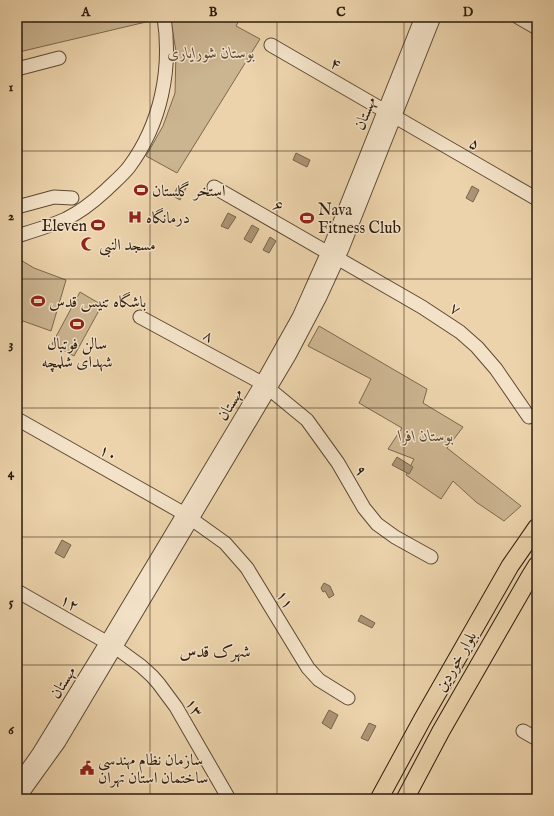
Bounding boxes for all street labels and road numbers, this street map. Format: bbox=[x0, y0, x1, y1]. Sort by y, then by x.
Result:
street label: ۴ bbox=[326, 54, 344, 76]
street label: مهستان bbox=[350, 94, 382, 133]
street label: ۵ bbox=[465, 134, 483, 156]
street label: ۶ bbox=[269, 196, 287, 218]
street label: ۷ bbox=[445, 299, 464, 321]
street label: ۸ bbox=[199, 326, 217, 348]
street label: مهستان bbox=[213, 385, 248, 425]
street label: ۱۰ bbox=[95, 440, 121, 467]
street label: ۹ bbox=[349, 462, 371, 480]
street label: ۱۱ bbox=[271, 587, 298, 613]
street label: ۱۲ bbox=[56, 590, 82, 617]
street label: بلوار خوردین bbox=[431, 628, 482, 696]
street label: مهستان bbox=[46, 663, 81, 703]
street label: ۱۳ bbox=[180, 695, 207, 721]

